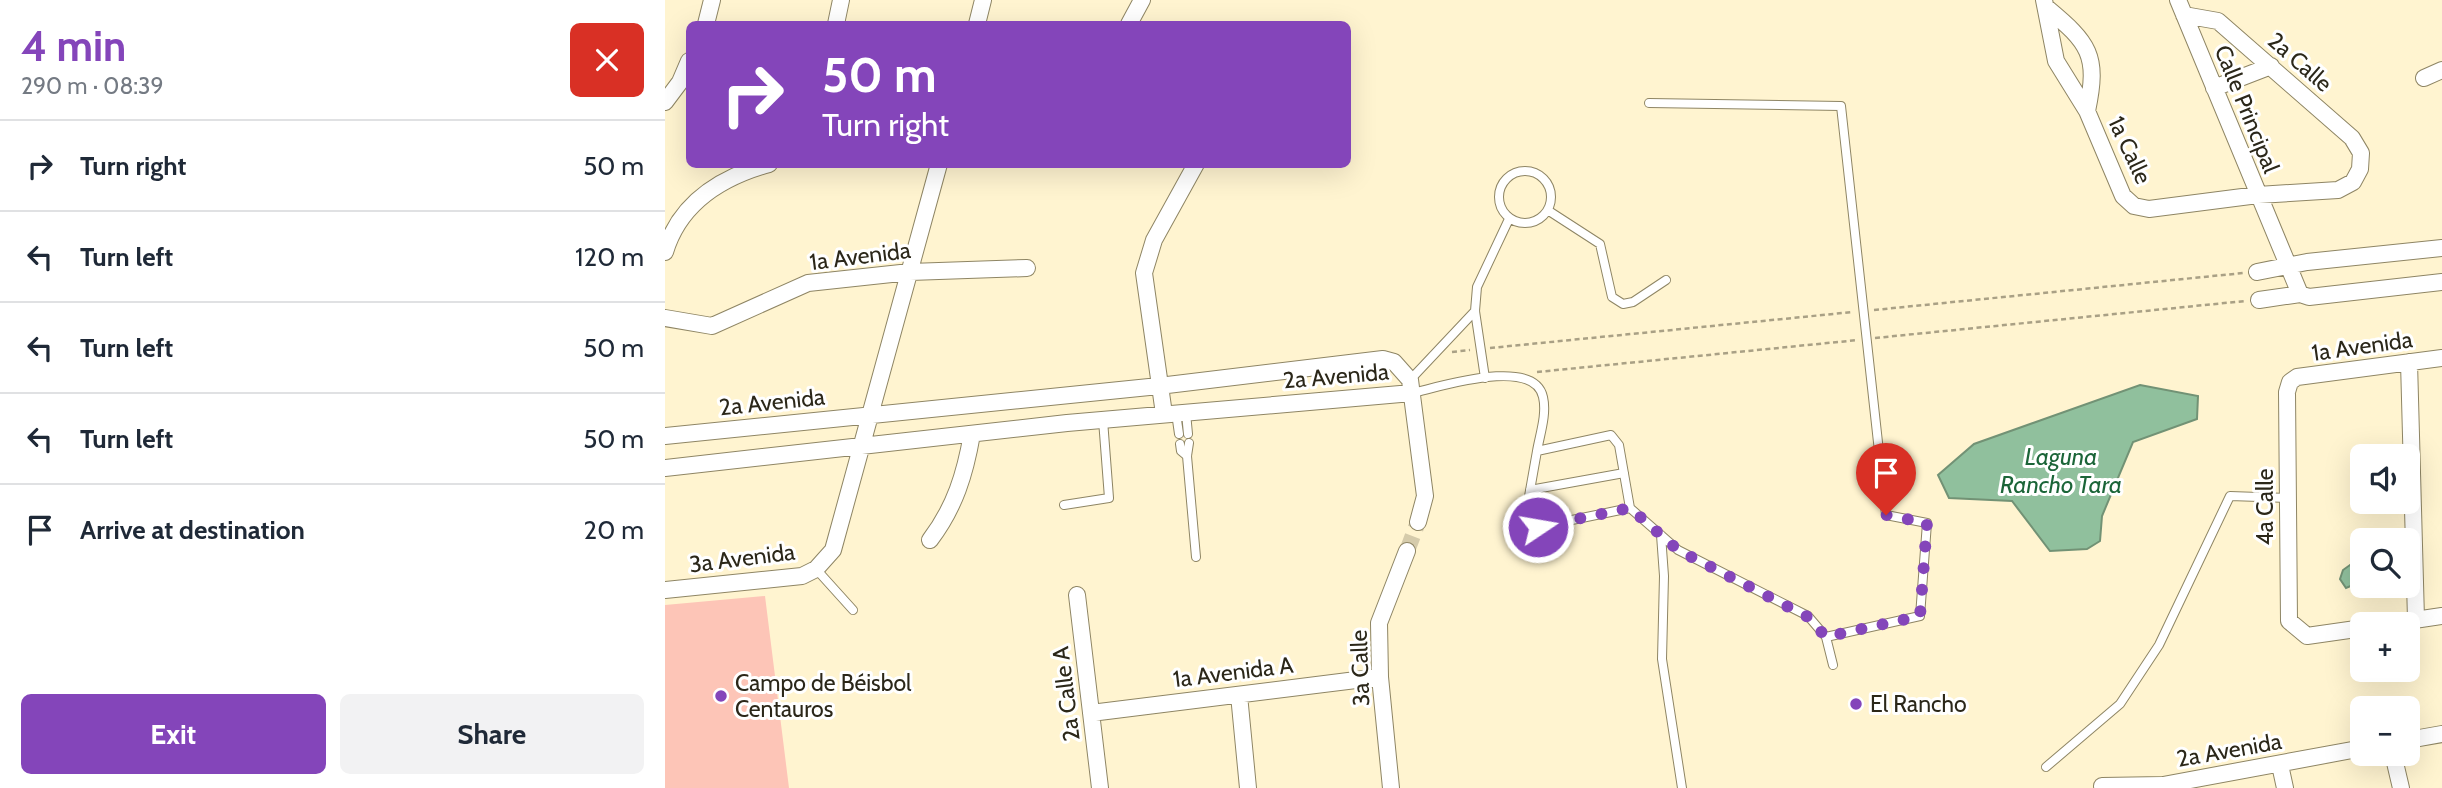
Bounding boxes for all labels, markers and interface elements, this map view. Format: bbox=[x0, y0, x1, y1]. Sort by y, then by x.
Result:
text: 4 min bbox=[21, 20, 126, 72]
button: close bbox=[570, 23, 644, 97]
street label: 2a Calle bbox=[2262, 27, 2338, 98]
street label: Calle Principal bbox=[2209, 41, 2286, 178]
text: 50 m bbox=[822, 45, 937, 104]
icon: right bbox=[707, 49, 798, 140]
text: 290 m · 08:39 bbox=[21, 72, 164, 100]
text: Turn right bbox=[822, 105, 949, 144]
street label: 1a Calle bbox=[2102, 112, 2158, 188]
icon: right bbox=[21, 147, 59, 185]
text: Turn right bbox=[80, 150, 186, 182]
text: 50 m bbox=[583, 150, 644, 182]
street label: 1a Avenida bbox=[808, 236, 912, 276]
icon: left bbox=[21, 238, 59, 276]
text: Turn left bbox=[80, 241, 173, 273]
text: 120 m bbox=[575, 241, 644, 273]
street label: 1a Avenida bbox=[2310, 325, 2414, 367]
icon: left bbox=[21, 329, 59, 367]
text: Turn left bbox=[80, 332, 173, 364]
text: 50 m bbox=[583, 332, 644, 364]
street label: 2a Avenida bbox=[1282, 357, 1390, 395]
street label: 2a Avenida bbox=[718, 383, 826, 421]
icon: left bbox=[21, 420, 59, 458]
text: Turn left bbox=[80, 423, 173, 455]
text: 50 m bbox=[583, 423, 644, 455]
water label: Laguna Rancho Tara bbox=[2000, 442, 2122, 499]
pin bbox=[1856, 443, 1916, 515]
map controls bbox=[2350, 444, 2420, 766]
button: sound bbox=[2350, 444, 2420, 514]
icon: arrive bbox=[1867, 454, 1905, 492]
street label: 4a Calle bbox=[2251, 468, 2279, 546]
position arrow bbox=[1501, 490, 1575, 564]
icon: arrive bbox=[21, 511, 59, 549]
text: Arrive at destination bbox=[80, 514, 305, 546]
text: 20 m bbox=[584, 514, 644, 546]
button: search bbox=[2350, 528, 2420, 598]
street label: 3a Avenida bbox=[687, 538, 797, 578]
button: + bbox=[2350, 612, 2420, 682]
street label: 3a Calle bbox=[1345, 629, 1375, 707]
street label: 2a Calle A bbox=[1046, 645, 1086, 743]
street label: 1a Avenida A bbox=[1171, 651, 1295, 693]
place label: Campo de Béisbol Centauros bbox=[735, 669, 912, 723]
marker: Campo de Béisbol Centauros bbox=[713, 688, 729, 704]
place label: El Rancho bbox=[1870, 690, 1967, 718]
button: Exit bbox=[21, 694, 326, 774]
button: Share bbox=[340, 694, 644, 774]
marker: El Rancho bbox=[1848, 696, 1864, 712]
button: − bbox=[2350, 696, 2420, 766]
street label: 2a Avenida bbox=[2174, 727, 2284, 773]

